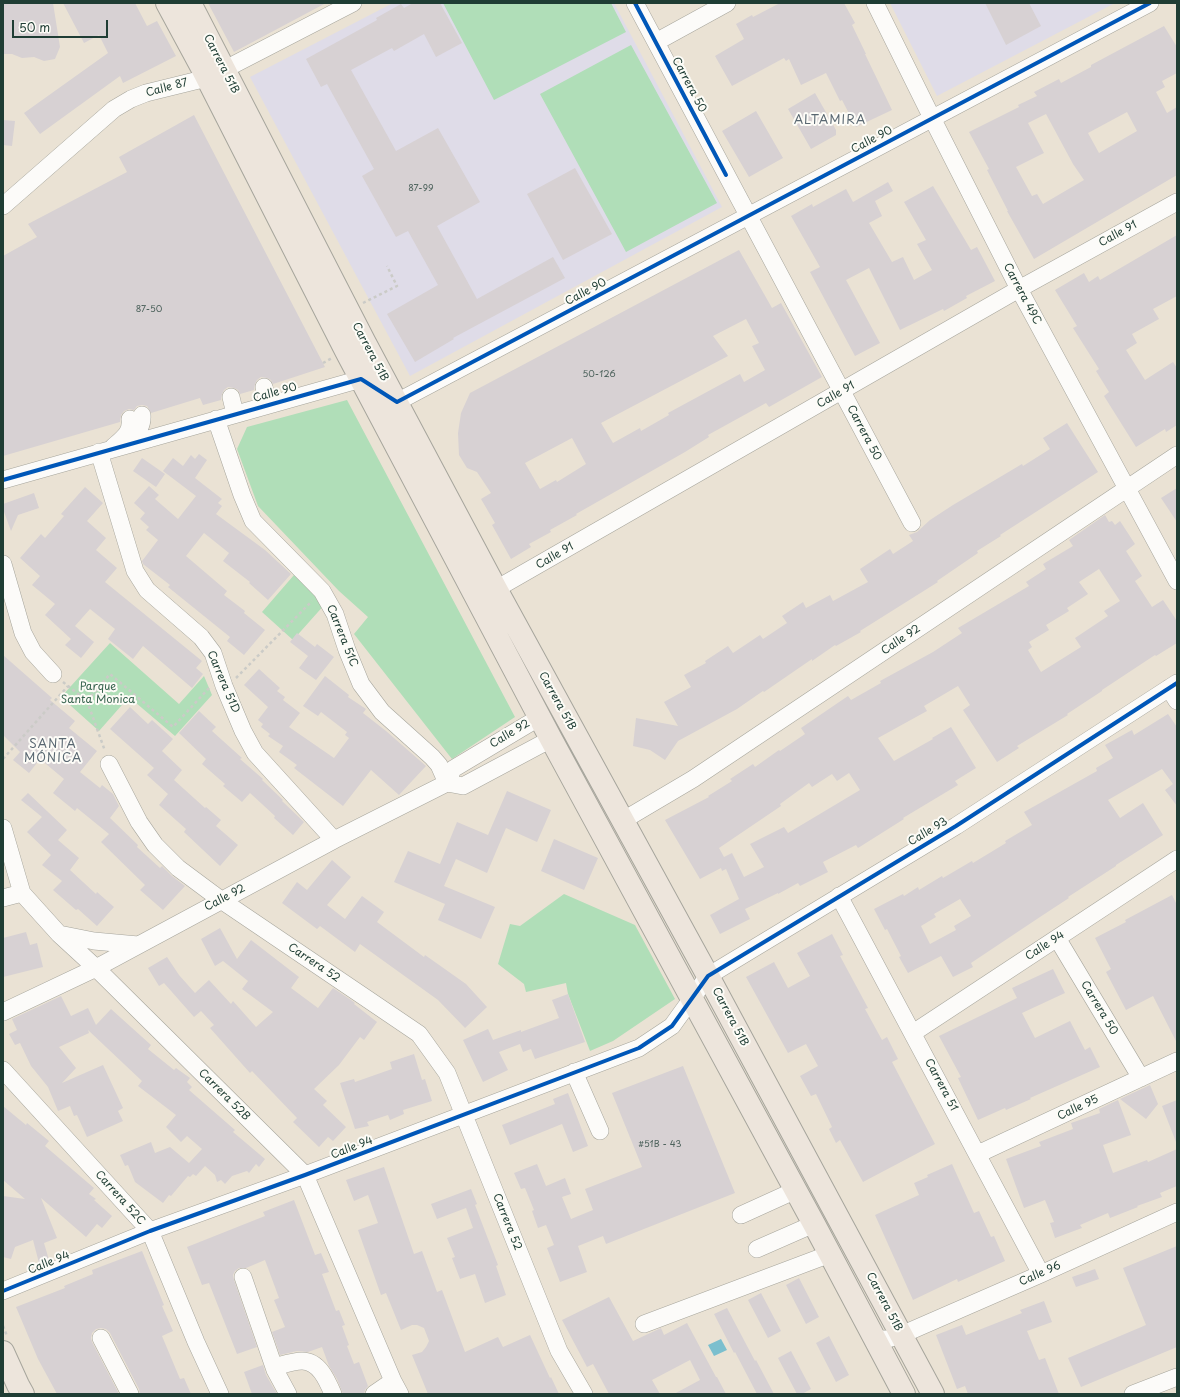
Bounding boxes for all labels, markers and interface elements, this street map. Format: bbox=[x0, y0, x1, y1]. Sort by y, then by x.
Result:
scale bar bbox=[14, 12, 110, 38]
text: 50 m bbox=[19, 18, 50, 36]
street label: Carrera 51B bbox=[200, 32, 242, 96]
street label: Carrera 50 bbox=[669, 55, 709, 115]
street label: Calle 87 bbox=[145, 76, 189, 100]
district label: ALTAMIRA bbox=[795, 114, 865, 128]
street label: Calle 90 bbox=[849, 124, 895, 156]
house number: 87-99 bbox=[408, 184, 434, 194]
street label: Calle 91 bbox=[1097, 218, 1139, 250]
street label: Carrera 49C bbox=[1000, 261, 1044, 327]
street label: Calle 90 bbox=[563, 276, 609, 308]
house number: 87-50 bbox=[136, 305, 162, 315]
street label: Carrera 51B bbox=[349, 320, 391, 384]
house number: 50-126 bbox=[582, 370, 616, 380]
street label: Calle 91 bbox=[815, 379, 857, 411]
street label: Calle 90 bbox=[252, 380, 298, 406]
street label: Carrera 50 bbox=[844, 403, 884, 463]
street label: Calle 91 bbox=[534, 540, 576, 572]
street label: Carrera 51C bbox=[324, 603, 360, 669]
street label: Calle 92 bbox=[879, 622, 923, 658]
street label: Carrera 51D bbox=[204, 649, 242, 715]
street label: Carrera 51B bbox=[536, 670, 578, 732]
park label: Parque Santa Monica bbox=[61, 680, 135, 706]
street label: Calle 92 bbox=[488, 717, 532, 751]
district label: SANTA MÓNICA bbox=[24, 738, 82, 766]
street label: Calle 93 bbox=[906, 815, 950, 849]
street label: Calle 92 bbox=[202, 882, 248, 914]
street label: Calle 94 bbox=[1023, 928, 1067, 964]
street label: Carrera 52 bbox=[285, 941, 343, 985]
street label: Carrera 50 bbox=[1078, 979, 1120, 1037]
street label: Carrera 51B bbox=[709, 985, 751, 1049]
street label: Carrera 51 bbox=[922, 1057, 960, 1113]
street label: Carrera 52B bbox=[195, 1066, 253, 1124]
street label: Calle 95 bbox=[1055, 1093, 1101, 1123]
street label: Calle 94 bbox=[329, 1134, 375, 1162]
house number: #51B - 43 bbox=[639, 1140, 681, 1150]
street label: Carrera 52C bbox=[92, 1168, 148, 1228]
street label: Carrera 52 bbox=[490, 1192, 524, 1252]
street label: Calle 94 bbox=[26, 1249, 72, 1277]
street label: Calle 96 bbox=[1017, 1259, 1063, 1289]
street label: Carrera 51B bbox=[863, 1270, 905, 1334]

